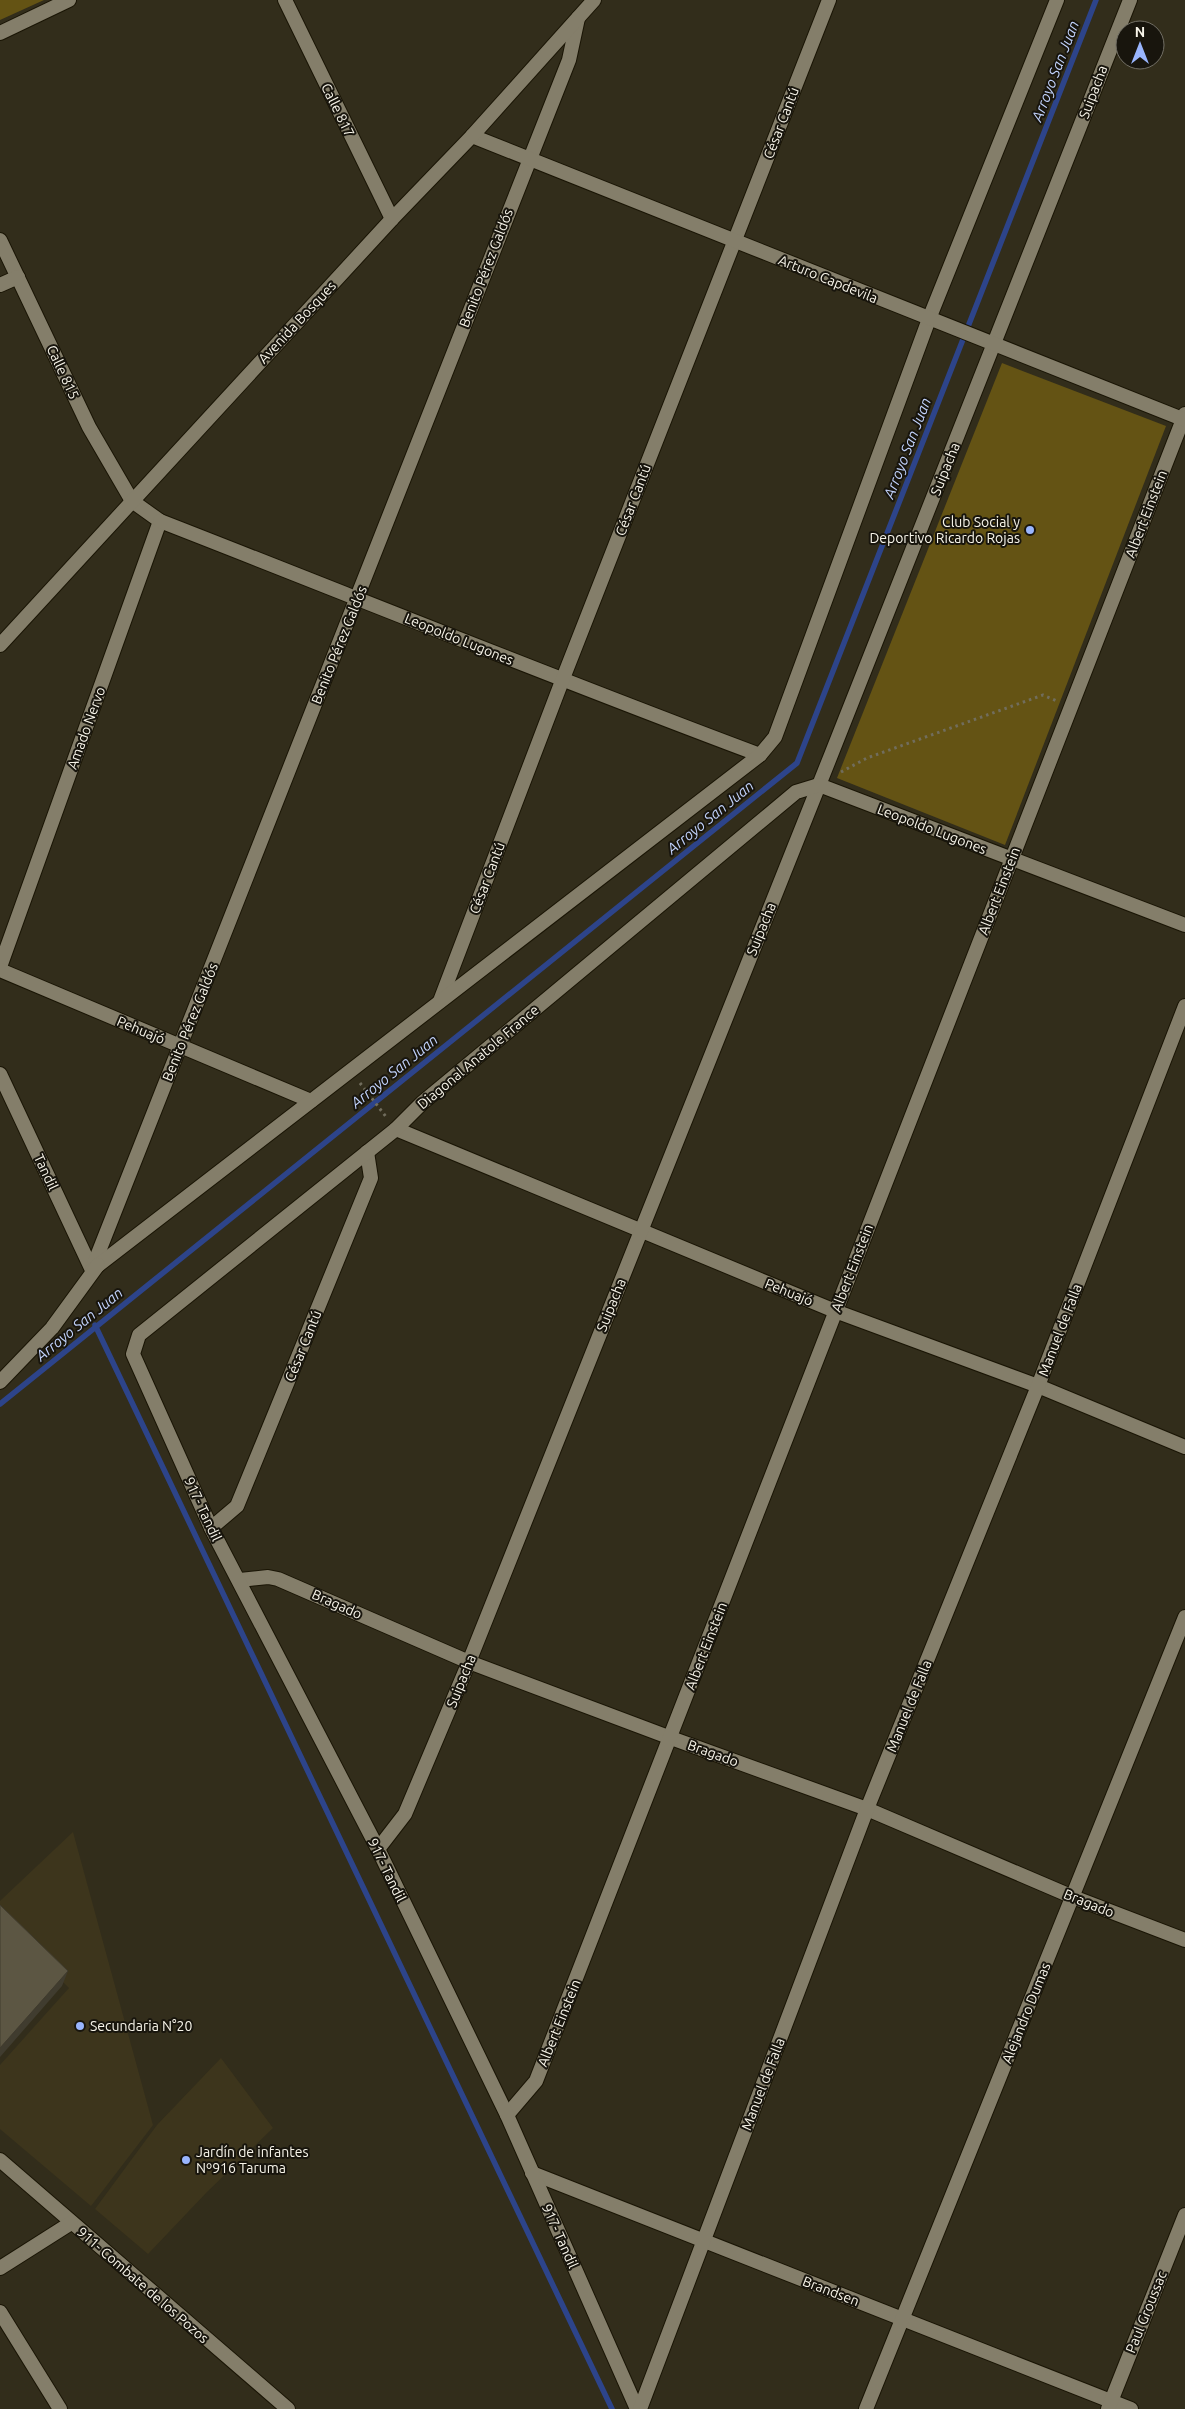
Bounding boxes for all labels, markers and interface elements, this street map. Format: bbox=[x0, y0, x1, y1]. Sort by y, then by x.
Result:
water label: Arroyo San Juan bbox=[1028, 18, 1082, 125]
north arrow bbox=[1115, 20, 1165, 70]
text: N bbox=[1135, 24, 1145, 40]
street label: Suipacha bbox=[1076, 63, 1110, 121]
street label: Calle 817 bbox=[318, 81, 358, 139]
street label: César Cantú bbox=[760, 85, 802, 161]
street label: Benito Pérez Galdós bbox=[456, 206, 516, 330]
street label: Arturo Capdevila bbox=[776, 252, 880, 306]
street label: Avenida Bosques bbox=[255, 278, 339, 366]
street label: Calle 815 bbox=[44, 342, 82, 402]
water label: Arroyo San Juan bbox=[880, 395, 934, 502]
street label: Suipacha bbox=[927, 440, 963, 498]
street label: César Cantú bbox=[612, 462, 654, 538]
street label: Albert Einstein bbox=[1122, 468, 1170, 560]
place label: Club Social y Deportivo Ricardo Rojas bbox=[869, 514, 1020, 546]
marker: Club Social y Deportivo Ricardo Rojas bbox=[1024, 524, 1036, 536]
street label: Benito Pérez Galdós bbox=[308, 584, 370, 706]
street label: Leopoldo Lugones bbox=[402, 610, 516, 668]
street label: Amado Nervo bbox=[64, 685, 108, 771]
water label: Arroyo San Juan bbox=[662, 777, 757, 858]
street label: Leopoldo Lugones bbox=[875, 801, 989, 857]
street label: César Cantú bbox=[466, 840, 508, 916]
street label: Albert Einstein bbox=[975, 845, 1023, 937]
street label: Suipacha bbox=[743, 900, 779, 958]
street label: Benito Pérez Galdós bbox=[159, 961, 221, 1083]
street label: Diagonal Anatole France bbox=[414, 1002, 542, 1112]
street label: Pehuajó bbox=[115, 1013, 167, 1047]
water label: Arroyo San Juan bbox=[346, 1031, 441, 1112]
street label: Tandil bbox=[31, 1152, 61, 1193]
street label: Albert Einstein bbox=[828, 1222, 876, 1314]
street label: Pehuajó bbox=[763, 1275, 815, 1309]
street label: Suipacha bbox=[593, 1276, 629, 1334]
street label: Manuel de Falla bbox=[1035, 1282, 1085, 1378]
water label: Arroyo San Juan bbox=[31, 1284, 126, 1365]
street label: César Cantú bbox=[281, 1308, 325, 1384]
street label: 917- Tandil bbox=[181, 1475, 225, 1544]
street label: Bragado bbox=[310, 1586, 364, 1622]
street label: Albert Einstein bbox=[682, 1600, 730, 1692]
street label: Suipacha bbox=[443, 1652, 479, 1710]
street label: Manuel de Falla bbox=[883, 1658, 935, 1754]
street label: Bragado bbox=[685, 1736, 741, 1770]
street label: 917- Tandil bbox=[365, 1836, 409, 1905]
street label: Bragado bbox=[1061, 1886, 1117, 1920]
street label: Alejandro Dumas bbox=[999, 1960, 1053, 2066]
street label: Albert Einstein bbox=[534, 1977, 584, 2069]
place label: Secundaria N°20 bbox=[90, 2018, 192, 2034]
marker: Secundaria N°20 bbox=[74, 2020, 86, 2032]
street label: Manuel de Falla bbox=[738, 2036, 788, 2132]
place label: Jardín de infantes Nº916 Taruma bbox=[196, 2144, 308, 2176]
marker: Jardín de infantes Nº916 Taruma bbox=[180, 2154, 192, 2166]
street label: 917- Tandil bbox=[539, 2201, 581, 2271]
street label: 911- Combate de los Pozos bbox=[74, 2224, 212, 2346]
street label: Paul Groussac bbox=[1122, 2268, 1170, 2355]
street label: Brandsen bbox=[800, 2273, 862, 2309]

